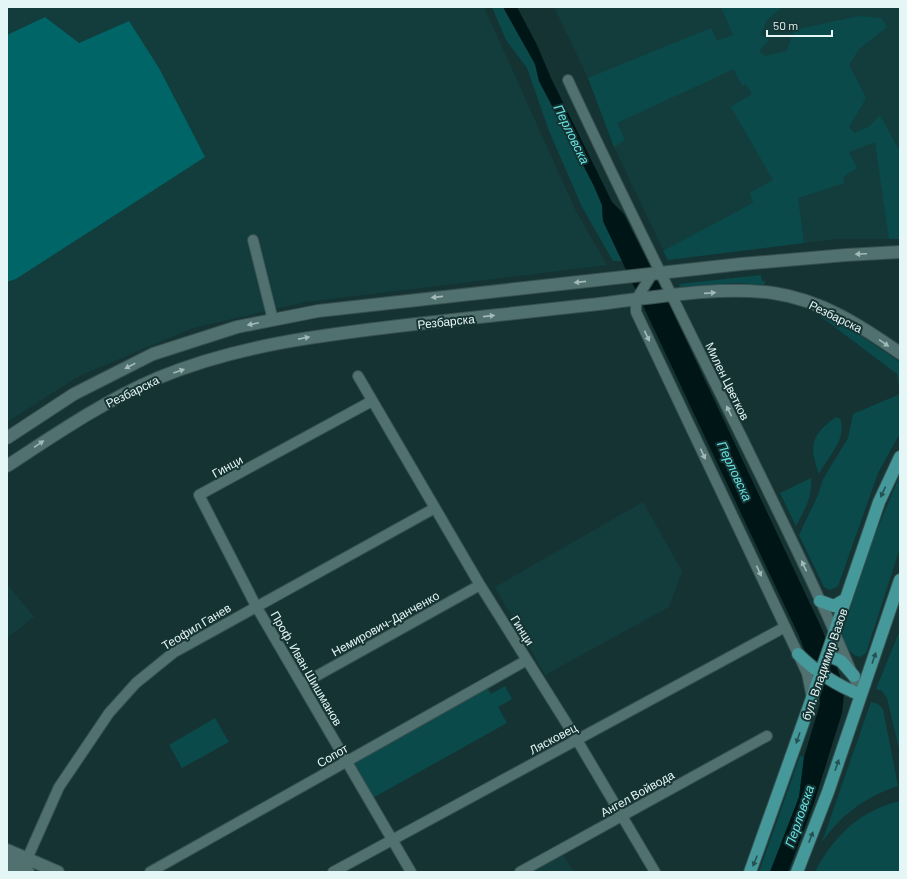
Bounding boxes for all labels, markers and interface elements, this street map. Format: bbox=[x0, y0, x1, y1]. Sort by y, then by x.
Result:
scale bar bbox=[767, 12, 832, 38]
text: 50 m bbox=[773, 18, 798, 32]
water label: Перловска bbox=[551, 101, 593, 167]
one-way arrow bbox=[854, 251, 867, 257]
one-way arrow bbox=[574, 279, 586, 285]
one-way arrow bbox=[704, 289, 716, 296]
one-way arrow bbox=[431, 294, 443, 300]
street label: Резбарска bbox=[807, 297, 865, 336]
street label: Резбарска bbox=[417, 311, 476, 332]
one-way arrow bbox=[483, 313, 495, 319]
one-way arrow bbox=[247, 321, 259, 327]
one-way arrow bbox=[644, 331, 650, 342]
one-way arrow bbox=[298, 335, 310, 341]
one-way arrow bbox=[879, 339, 890, 347]
street label: Милен Цветков bbox=[702, 340, 753, 423]
one-way arrow bbox=[125, 363, 136, 369]
one-way arrow bbox=[173, 368, 185, 374]
street label: Резбарска bbox=[103, 372, 162, 411]
one-way arrow bbox=[725, 406, 732, 417]
water label: Перловска bbox=[714, 438, 756, 504]
one-way arrow bbox=[34, 440, 45, 448]
one-way arrow bbox=[700, 448, 706, 459]
street label: Гинци bbox=[209, 452, 245, 481]
one-way arrow bbox=[880, 486, 886, 498]
one-way arrow bbox=[801, 560, 807, 572]
one-way arrow bbox=[756, 565, 762, 577]
street label: Немирович-Данченко bbox=[329, 587, 442, 659]
street label: Теофил Ганев bbox=[159, 600, 234, 653]
street label: бул. Владимир Вазов bbox=[798, 606, 851, 722]
street label: Проф. Иван Шишманов bbox=[268, 608, 346, 728]
street label: Гинци bbox=[508, 612, 538, 648]
one-way arrow bbox=[871, 651, 877, 663]
street label: Лясковец bbox=[527, 720, 580, 757]
one-way arrow bbox=[795, 732, 801, 744]
street label: Сопот bbox=[314, 740, 351, 769]
one-way arrow bbox=[835, 758, 841, 770]
street label: Ангел Войвода bbox=[598, 767, 677, 820]
water label: Перловска bbox=[781, 783, 817, 849]
one-way arrow bbox=[808, 830, 814, 842]
one-way arrow bbox=[752, 855, 758, 866]

